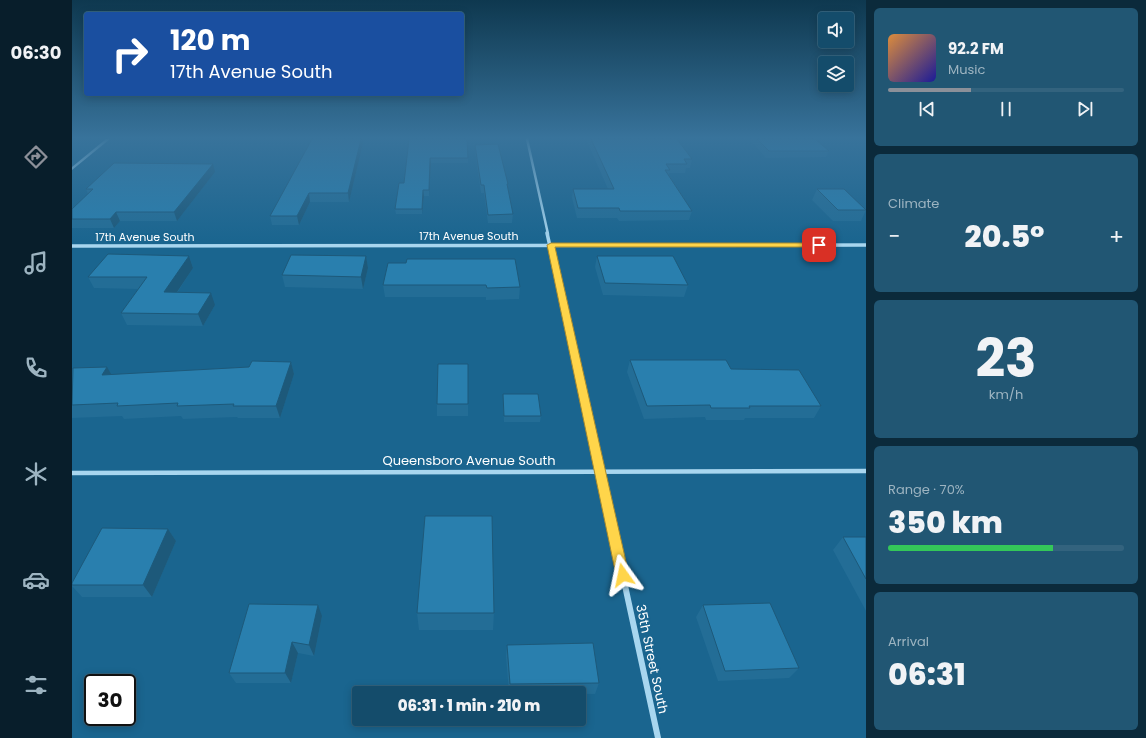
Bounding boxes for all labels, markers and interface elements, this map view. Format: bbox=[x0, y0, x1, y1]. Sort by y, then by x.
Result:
map controls bbox=[818, 12, 854, 92]
button: sound bbox=[818, 12, 854, 48]
text: 120 m bbox=[170, 21, 250, 60]
icon: right bbox=[104, 28, 156, 80]
text: 92.2 FM bbox=[948, 38, 1004, 59]
text: 06:30 bbox=[11, 40, 61, 65]
button: layers bbox=[818, 56, 854, 92]
text: 17th Avenue South bbox=[170, 59, 333, 84]
text: Music bbox=[948, 60, 985, 79]
icon: previous bbox=[916, 98, 938, 120]
icon: pause bbox=[995, 98, 1017, 120]
icon: next bbox=[1074, 98, 1096, 120]
icon: directions bbox=[22, 143, 50, 171]
text: Climate bbox=[888, 194, 939, 213]
text: 20.5° bbox=[965, 215, 1044, 258]
text: − bbox=[888, 221, 900, 252]
text: + bbox=[1109, 221, 1124, 252]
street label: 17th Avenue South bbox=[419, 228, 519, 244]
pin bbox=[802, 228, 836, 262]
street label: 17th Avenue South bbox=[95, 229, 195, 245]
icon: arrive bbox=[808, 234, 830, 256]
icon: music bbox=[22, 249, 50, 277]
text: 23 bbox=[975, 322, 1037, 395]
icon: phone bbox=[22, 354, 50, 382]
text: km/h bbox=[989, 385, 1023, 404]
street label: Queensboro Avenue South bbox=[382, 451, 556, 470]
icon: climate bbox=[22, 460, 50, 488]
text: Range · 70% bbox=[888, 480, 965, 499]
text: 350 km bbox=[888, 501, 1003, 544]
position arrow bbox=[602, 554, 644, 596]
icon: car bbox=[22, 566, 50, 594]
street label: 35th Street South bbox=[631, 603, 673, 715]
text: Arrival bbox=[888, 632, 929, 651]
text: 06:31 bbox=[888, 653, 966, 696]
icon: filters bbox=[22, 671, 50, 699]
speed limit sign: 30 bbox=[84, 674, 136, 726]
text: 06:31 · 1 min · 210 m bbox=[398, 695, 540, 716]

